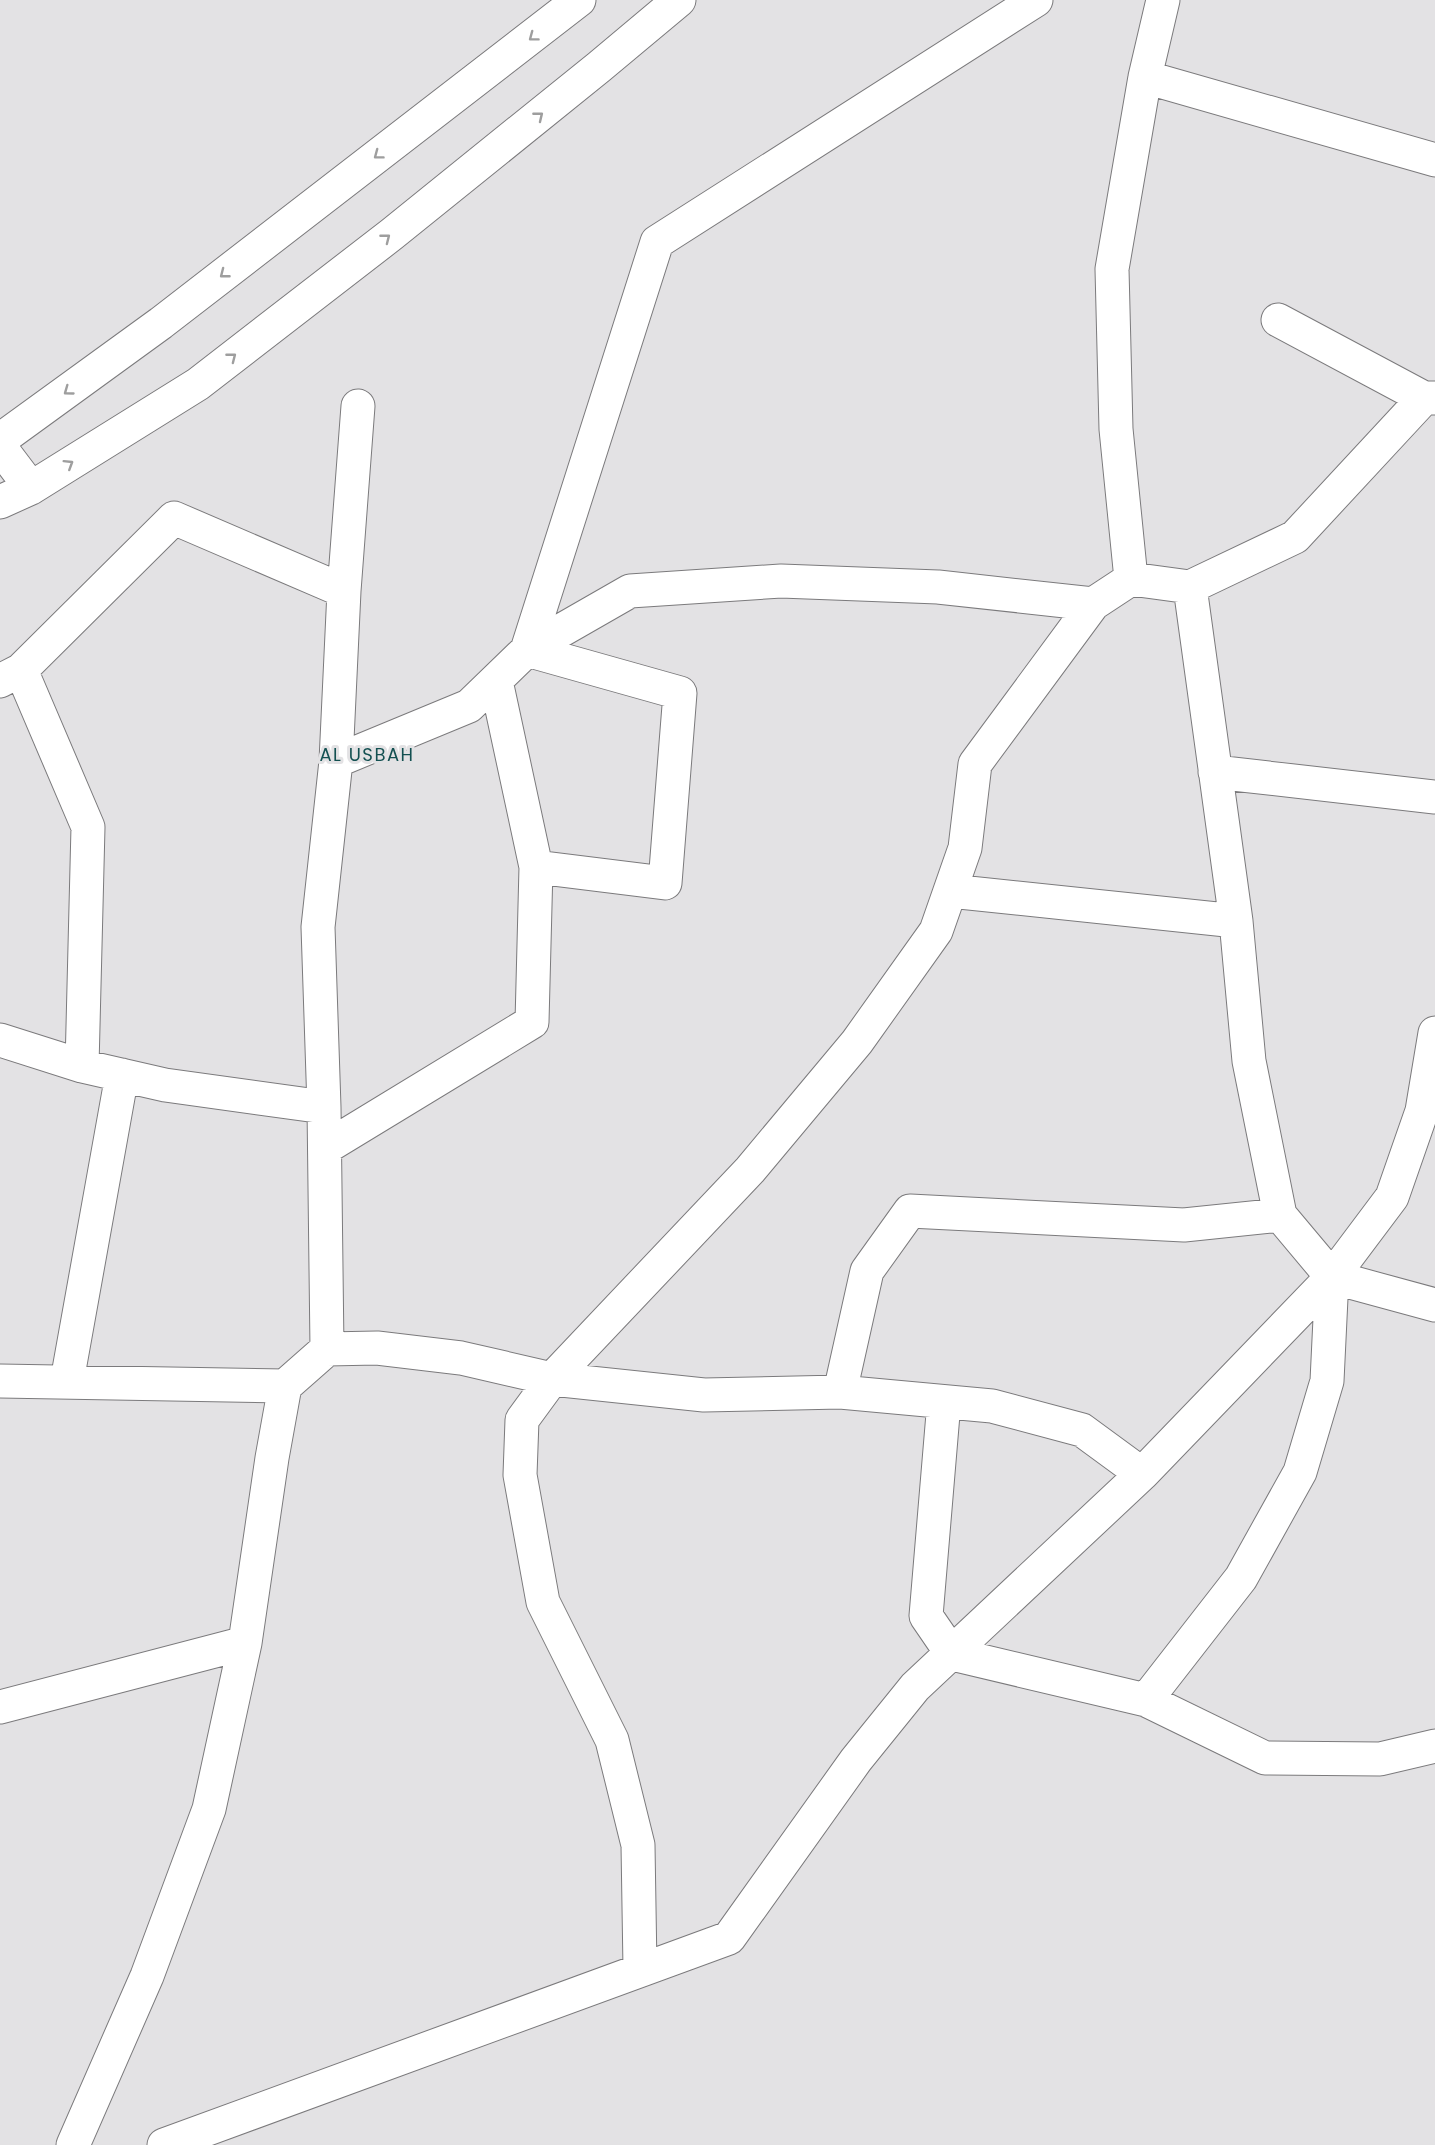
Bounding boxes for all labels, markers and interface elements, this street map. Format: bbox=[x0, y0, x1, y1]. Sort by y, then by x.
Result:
one-way arrow bbox=[529, 29, 540, 40]
one-way arrow bbox=[532, 112, 543, 123]
one-way arrow bbox=[374, 148, 385, 159]
one-way arrow bbox=[380, 234, 391, 245]
one-way arrow bbox=[219, 267, 230, 278]
one-way arrow bbox=[226, 354, 237, 365]
one-way arrow bbox=[63, 384, 74, 395]
one-way arrow bbox=[63, 460, 74, 471]
district label: AL USBAH bbox=[319, 742, 415, 767]

